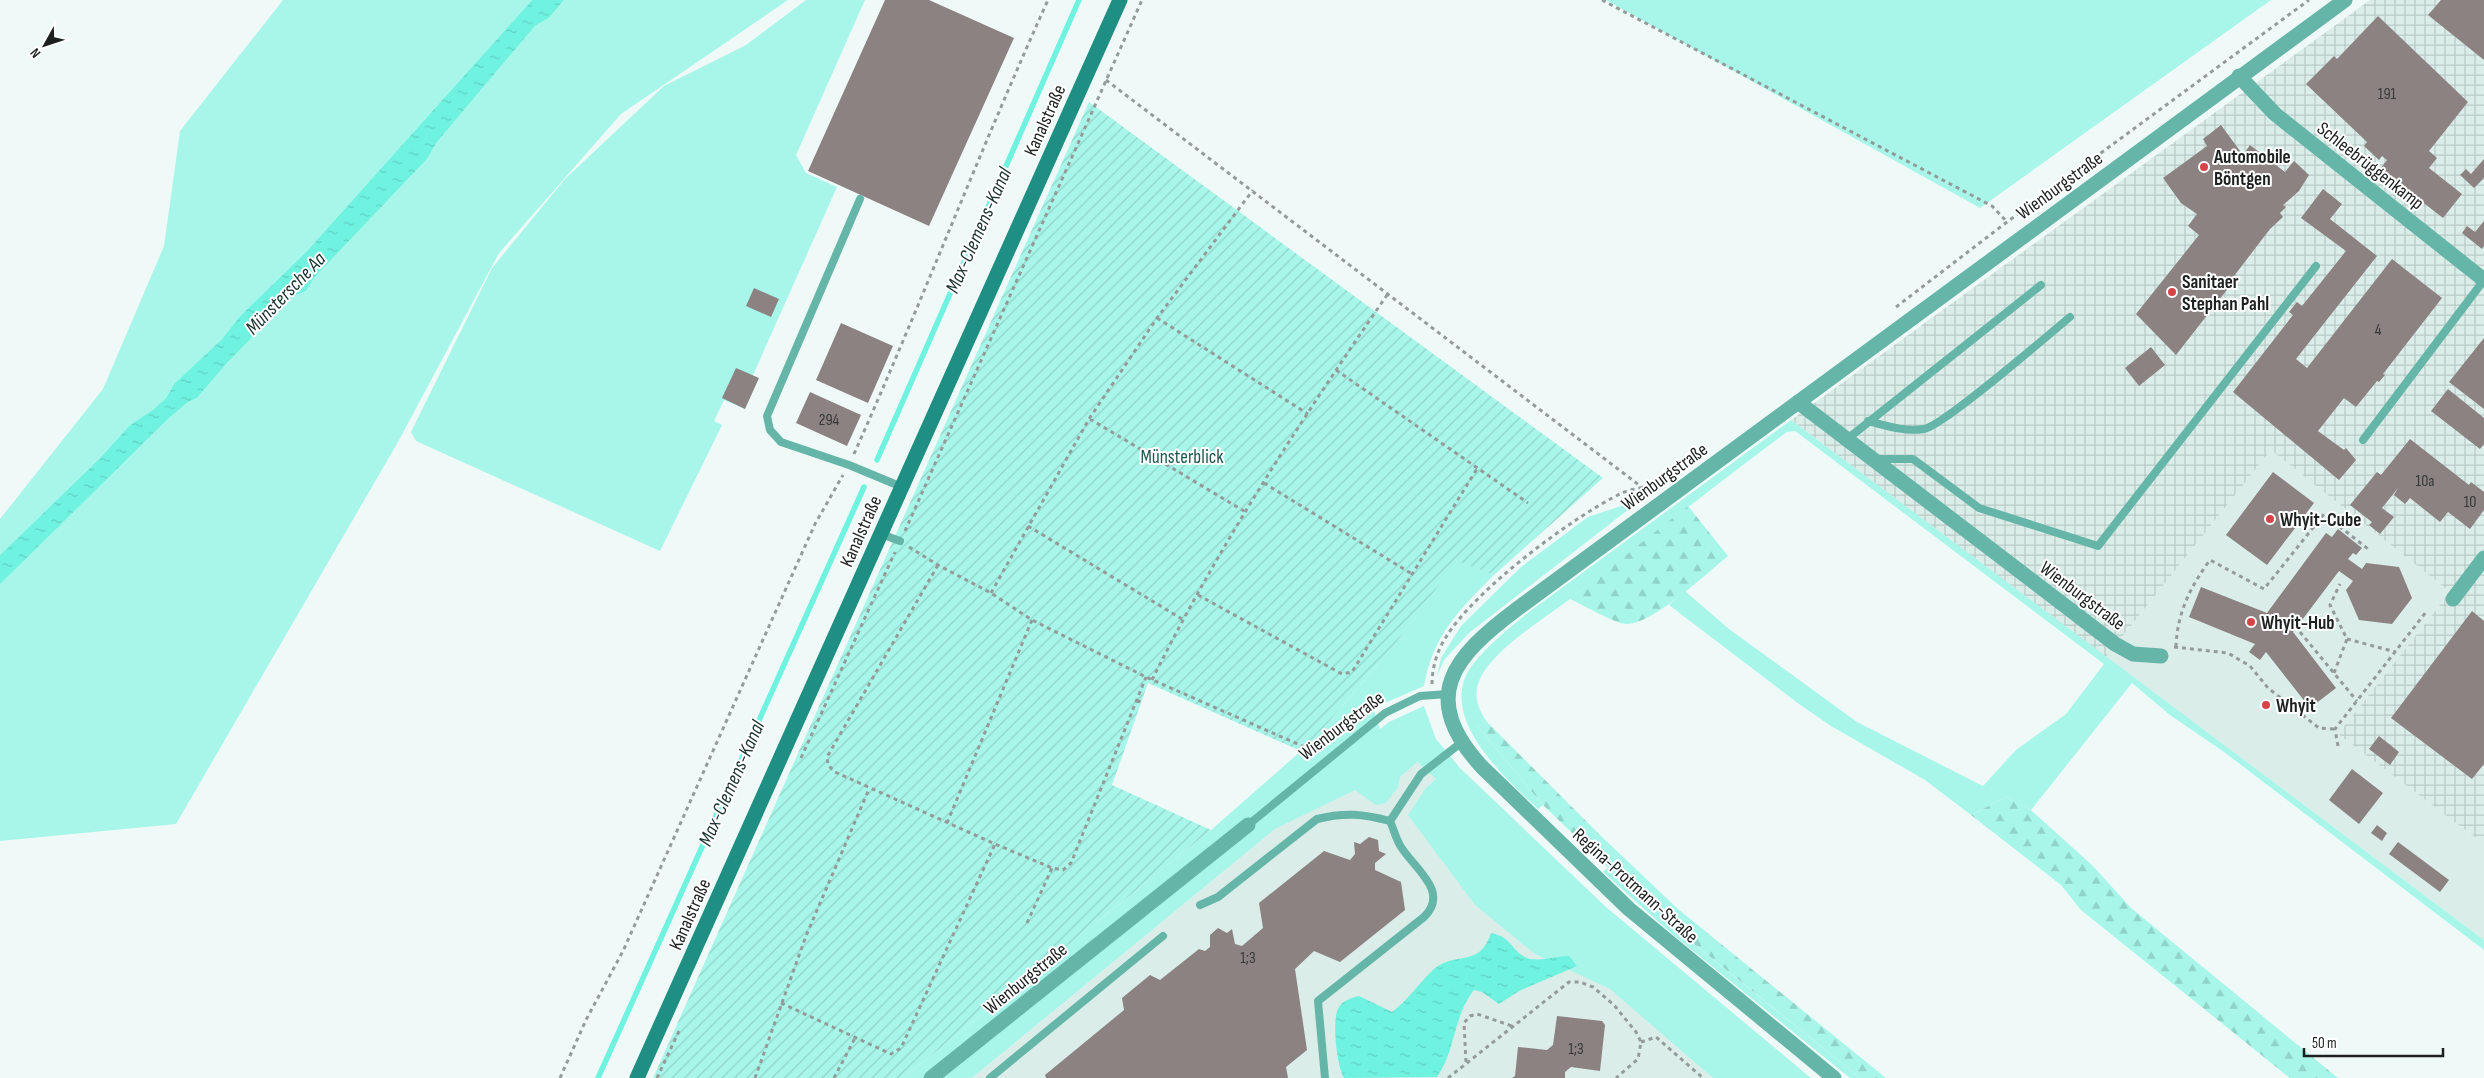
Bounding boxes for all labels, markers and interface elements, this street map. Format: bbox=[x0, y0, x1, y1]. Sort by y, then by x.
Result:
north arrow bbox=[20, 20, 70, 70]
text: N bbox=[27, 45, 44, 61]
street label: Kanalstraße bbox=[1020, 81, 1071, 160]
house number: 191 bbox=[2378, 85, 2397, 104]
street label: Schleebrüggenkamp bbox=[2312, 117, 2428, 215]
place label: Automobile Böntgen bbox=[2213, 146, 2291, 191]
street label: Wienburgstraße bbox=[2012, 147, 2107, 225]
marker: Automobile Böntgen bbox=[2198, 161, 2210, 173]
water label: Max-Clemens-Kanal bbox=[941, 163, 1018, 297]
water label: Münstersche Aa bbox=[241, 248, 331, 340]
place label: Sanitaer Stephan Pahl bbox=[2182, 271, 2269, 316]
marker: Sanitaer Stephan Pahl bbox=[2166, 286, 2178, 298]
house number: 4 bbox=[2375, 321, 2382, 340]
house number: 294 bbox=[819, 411, 839, 430]
street label: Wienburgstraße bbox=[1617, 438, 1712, 516]
park label: Münsterblick bbox=[1140, 446, 1224, 469]
house number: 10a bbox=[2416, 472, 2434, 491]
street label: Kanalstraße bbox=[836, 492, 887, 571]
house number: 10 bbox=[2464, 493, 2476, 512]
place label: Whyit-Cube bbox=[2280, 509, 2361, 532]
marker: Whyit-Cube bbox=[2264, 513, 2276, 525]
street label: Wienburgstraße bbox=[2035, 557, 2129, 636]
place label: Whyit-Hub bbox=[2261, 612, 2335, 635]
marker: Whyit-Hub bbox=[2245, 616, 2257, 628]
street label: Wienburgstraße bbox=[1295, 687, 1389, 766]
place label: Whyit bbox=[2276, 695, 2316, 718]
marker: Whyit bbox=[2260, 699, 2272, 711]
water label: Max-Clemens-Kanal bbox=[694, 716, 771, 850]
street label: Regina-Protmann-Straße bbox=[1567, 824, 1703, 949]
street label: Kanalstraße bbox=[665, 875, 716, 954]
street label: Wienburgstraße bbox=[980, 939, 1072, 1020]
house number: 1;3 bbox=[1240, 949, 1256, 968]
scale bar bbox=[2304, 1026, 2443, 1058]
text: 50 m bbox=[2312, 1034, 2337, 1053]
house number: 1;3 bbox=[1568, 1040, 1584, 1059]

